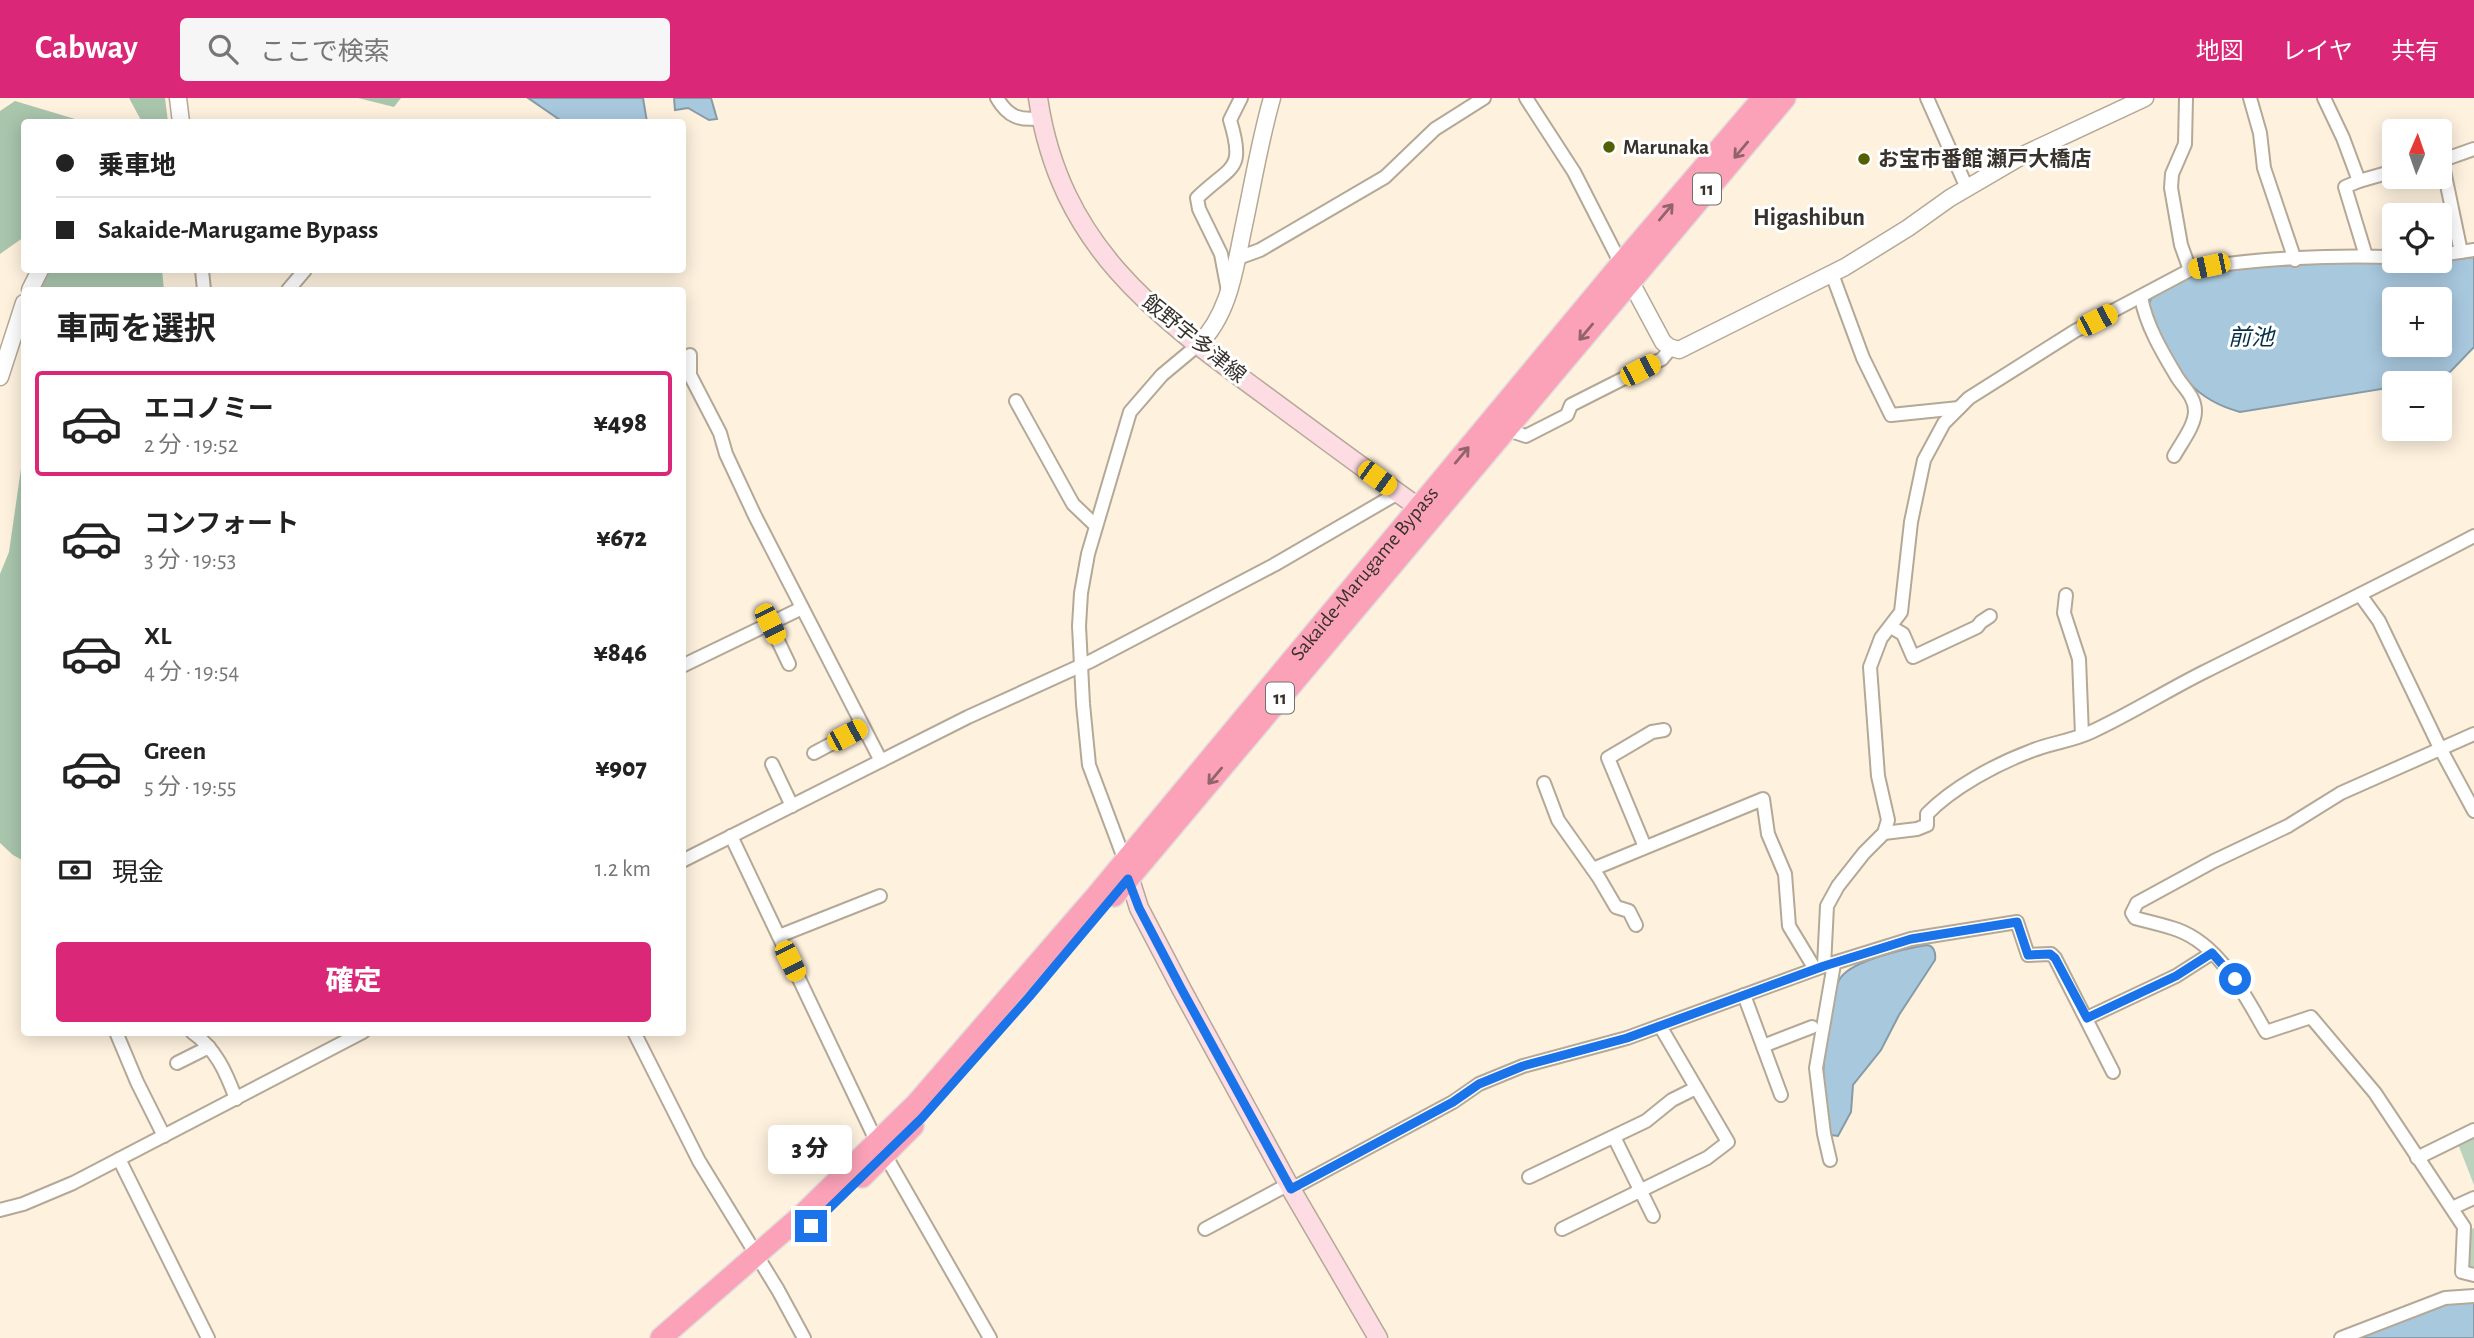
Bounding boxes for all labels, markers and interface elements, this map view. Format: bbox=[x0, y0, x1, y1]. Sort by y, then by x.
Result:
search box bbox=[180, 18, 670, 81]
icon: search bbox=[204, 30, 242, 68]
text: Cabway bbox=[35, 32, 138, 65]
text: ここで検索 bbox=[260, 39, 390, 65]
text: 地図 bbox=[2196, 40, 2244, 64]
text: レイヤ bbox=[2282, 40, 2353, 64]
text: 共有 bbox=[2391, 40, 2439, 64]
north arrow bbox=[2382, 119, 2452, 189]
map controls bbox=[2382, 119, 2452, 441]
place label: Marunaka bbox=[1623, 137, 1709, 158]
marker: Marunaka bbox=[1601, 139, 1617, 155]
one-way arrow bbox=[1733, 141, 1749, 159]
place label: お宝市番館 瀬戸大橋店 bbox=[1878, 148, 2091, 170]
marker: お宝市番館 瀬戸大橋店 bbox=[1856, 151, 1872, 167]
text: 乗車地 bbox=[98, 153, 176, 179]
road number: 11 bbox=[1693, 174, 1721, 204]
button: locate bbox=[2382, 203, 2452, 273]
one-way arrow bbox=[1658, 204, 1674, 222]
district label: Higashibun bbox=[1753, 206, 1865, 230]
text: Sakaide-Marugame Bypass bbox=[98, 217, 378, 243]
car bbox=[2187, 251, 2232, 281]
button: + bbox=[2382, 287, 2452, 357]
street label: 飯野宇多津線 bbox=[1138, 290, 1250, 387]
car bbox=[2074, 301, 2121, 339]
text: 車両を選択 bbox=[56, 313, 216, 345]
one-way arrow bbox=[1578, 323, 1594, 341]
water label: 前池 bbox=[2228, 325, 2276, 350]
car bbox=[1617, 351, 1664, 389]
button: − bbox=[2382, 371, 2452, 441]
icon: car bbox=[60, 392, 123, 455]
text: エコノミー bbox=[144, 396, 274, 422]
text: ¥498 bbox=[594, 410, 647, 436]
text: 2 分 · 19:52 bbox=[144, 434, 238, 457]
one-way arrow bbox=[1455, 447, 1470, 465]
car bbox=[1354, 457, 1401, 499]
street label: Sakaide-Marugame Bypass bbox=[1286, 482, 1442, 664]
icon: car bbox=[60, 507, 123, 570]
text: コンフォート bbox=[144, 511, 299, 537]
text: ¥672 bbox=[596, 525, 647, 551]
text: 3 分 · 19:53 bbox=[144, 549, 236, 572]
car bbox=[752, 601, 789, 647]
icon: car bbox=[60, 622, 123, 685]
text: XL bbox=[144, 623, 171, 649]
text: ¥846 bbox=[594, 640, 647, 666]
text: 4 分 · 19:54 bbox=[144, 661, 239, 684]
road number: 11 bbox=[1266, 682, 1294, 713]
car bbox=[824, 716, 871, 754]
icon: car bbox=[60, 737, 123, 800]
text: Green bbox=[144, 738, 206, 764]
text: ¥907 bbox=[595, 755, 647, 781]
one-way arrow bbox=[1207, 767, 1223, 785]
text: 5 分 · 19:55 bbox=[144, 776, 236, 799]
icon: cash bbox=[56, 851, 94, 889]
text: 1.2 km bbox=[595, 858, 651, 881]
text: 現金 bbox=[112, 860, 164, 886]
car bbox=[772, 938, 809, 984]
button: 確定 bbox=[56, 942, 651, 1022]
route start bbox=[2219, 963, 2251, 995]
callout: 3 分 bbox=[769, 1124, 853, 1174]
text: 3 分 bbox=[792, 1138, 828, 1161]
route end bbox=[795, 1210, 827, 1242]

